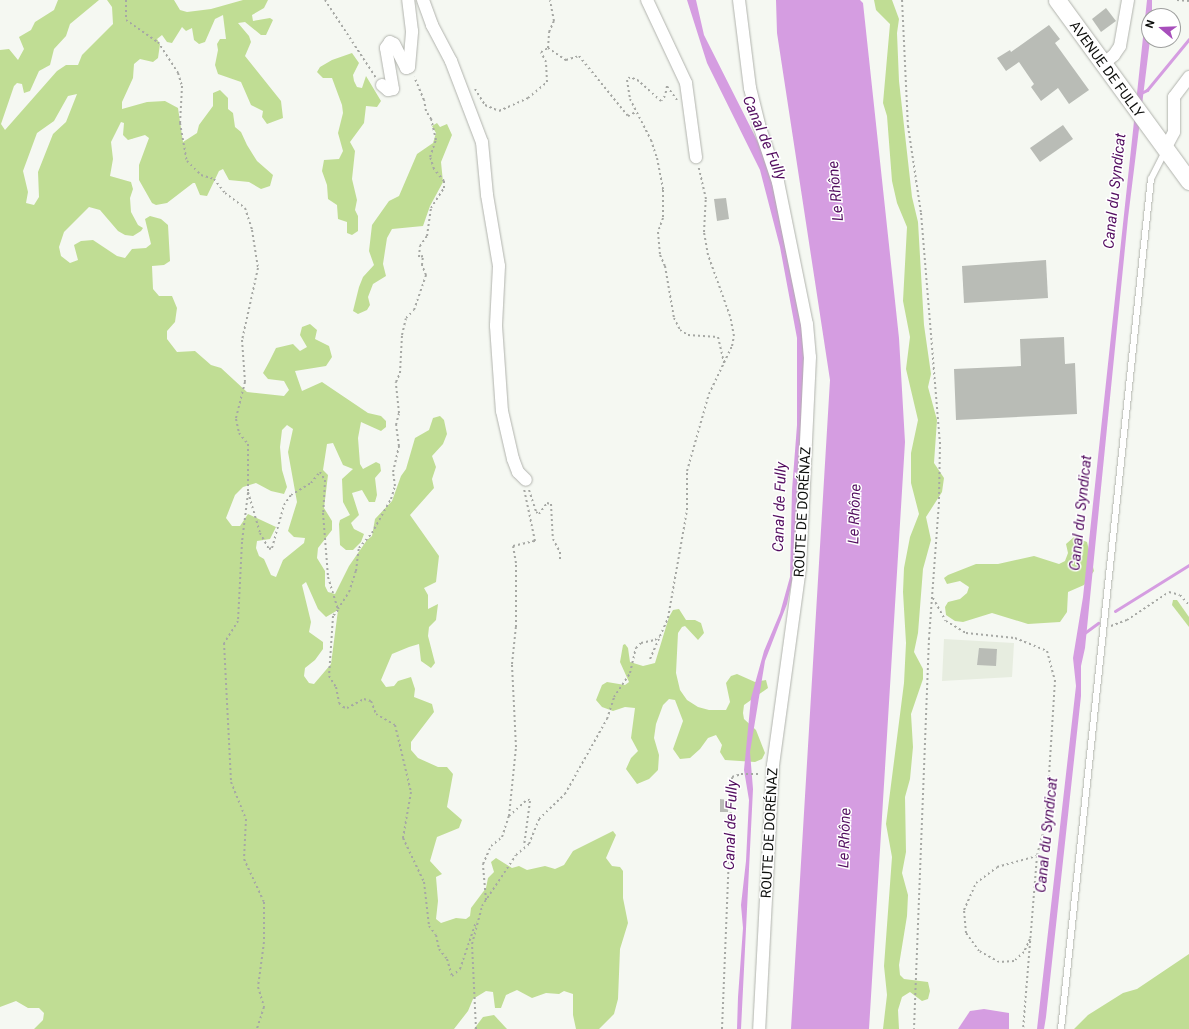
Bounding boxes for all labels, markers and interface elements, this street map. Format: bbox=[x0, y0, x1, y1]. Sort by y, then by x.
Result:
north arrow bbox=[1141, 8, 1181, 48]
street label: AVENUE DE FULLY bbox=[1066, 17, 1148, 121]
text: N bbox=[1143, 18, 1158, 30]
water label: Canal de Fully bbox=[738, 93, 790, 183]
water label: Canal du Syndicat bbox=[1100, 132, 1130, 250]
water label: Le Rhône bbox=[824, 160, 848, 222]
street label: ROUTE DE DORÉNAZ bbox=[790, 446, 814, 578]
water label: Canal du Syndicat bbox=[1066, 454, 1096, 572]
water label: Canal de Fully bbox=[769, 462, 791, 552]
water label: Le Rhône bbox=[845, 484, 865, 544]
street label: ROUTE DE DORÉNAZ bbox=[757, 767, 781, 899]
water label: Canal du Syndicat bbox=[1032, 776, 1062, 894]
water label: Canal de Fully bbox=[720, 780, 742, 870]
water label: Le Rhône bbox=[835, 808, 855, 868]

